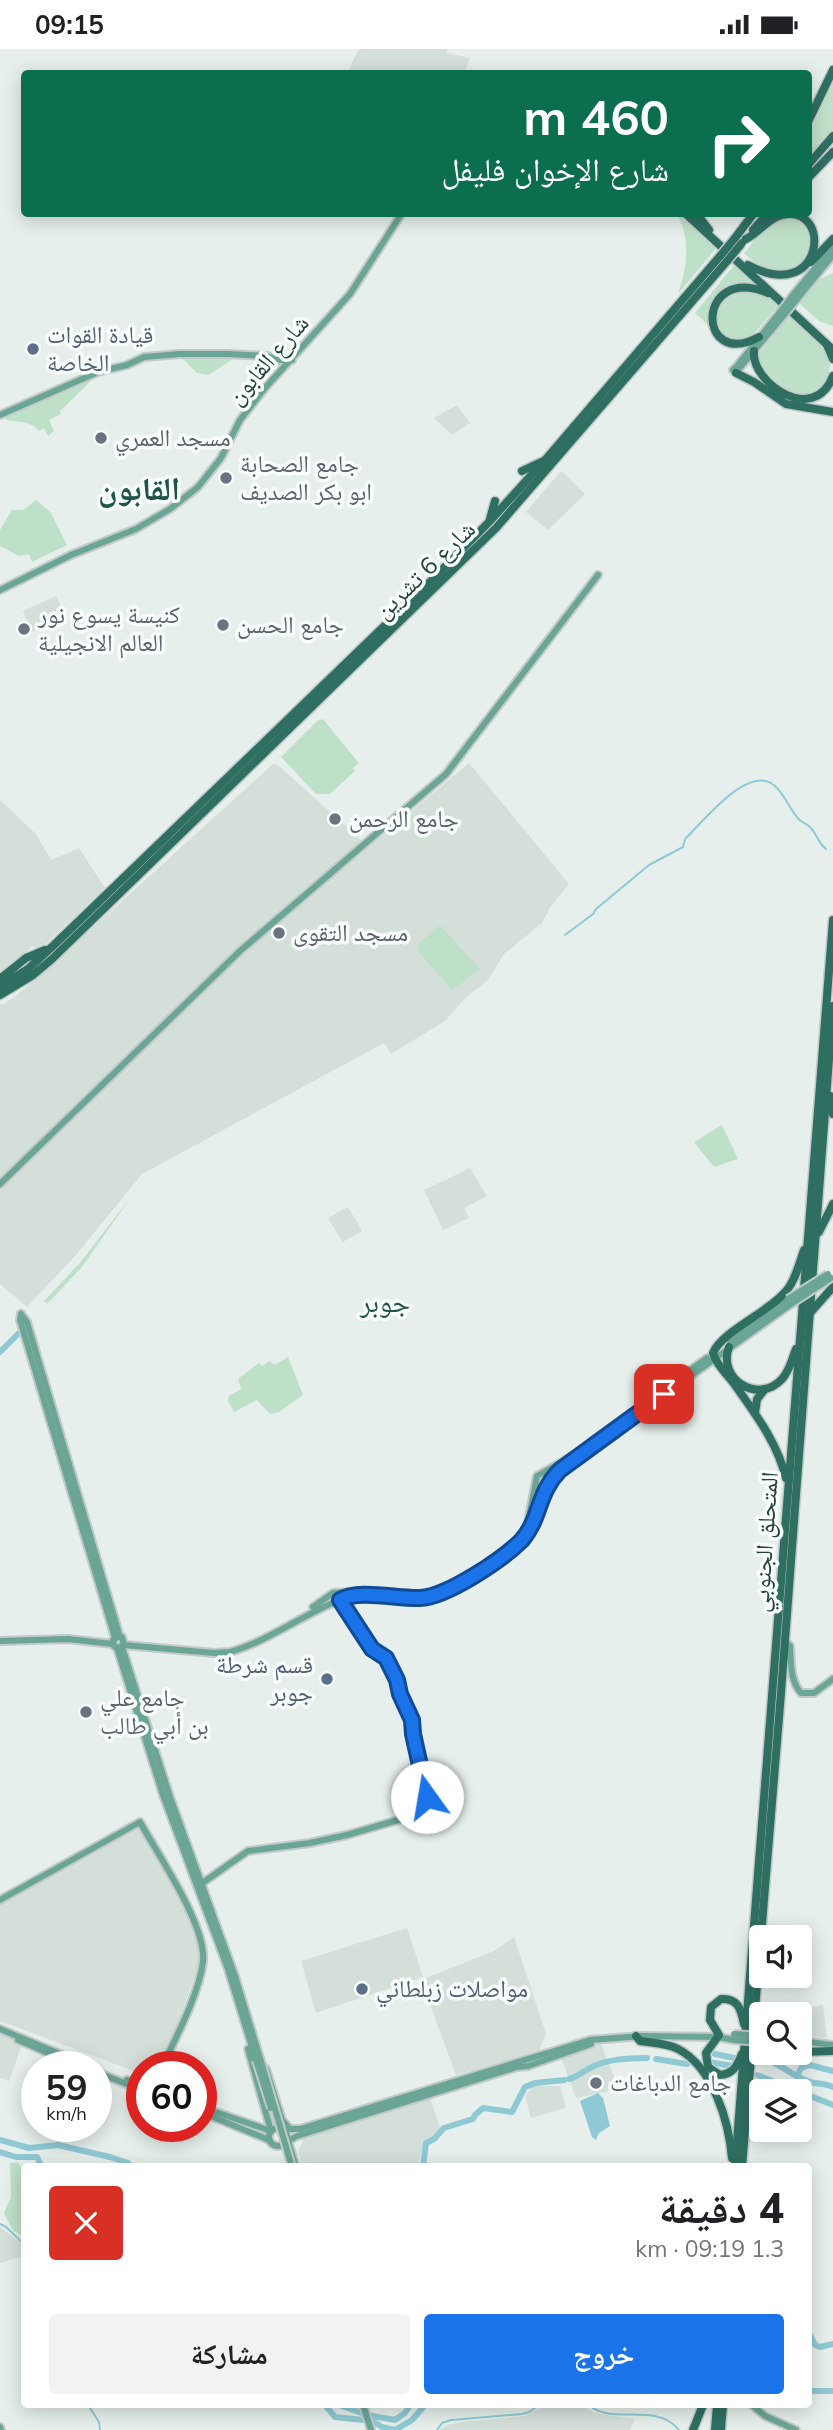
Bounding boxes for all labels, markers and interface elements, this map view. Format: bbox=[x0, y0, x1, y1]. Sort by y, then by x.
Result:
text: 09:15 bbox=[35, 8, 104, 41]
text: 460 m bbox=[523, 86, 669, 147]
icon: right bbox=[693, 98, 784, 189]
text: شارع الإخوان فليفل bbox=[441, 149, 669, 189]
street label: شارع القابون bbox=[220, 308, 315, 411]
place label: قيادة القوات الخاصة bbox=[47, 319, 153, 377]
marker: قيادة القوات الخاصة bbox=[25, 341, 41, 357]
place label: مسجد العمري bbox=[115, 422, 231, 457]
marker: مسجد العمري bbox=[93, 430, 109, 446]
place label: جامع الصحابة ابو بكر الصديف bbox=[240, 448, 372, 506]
district label: القابون bbox=[98, 468, 180, 508]
marker: جامع الصحابة ابو بكر الصديف bbox=[218, 470, 234, 486]
street label: شارع 6 تشرين bbox=[368, 514, 482, 625]
place label: كنيسة يسوع نور العالم الانجيلية bbox=[37, 599, 180, 659]
place label: جامع الحسن bbox=[237, 609, 344, 640]
marker: جامع الحسن bbox=[215, 617, 231, 633]
marker: كنيسة يسوع نور العالم الانجيلية bbox=[16, 621, 32, 637]
place label: جامع الرحمن bbox=[349, 803, 459, 834]
marker: جامع الرحمن bbox=[327, 811, 343, 827]
place label: مسجد التقوى bbox=[293, 917, 408, 947]
marker: مسجد التقوى bbox=[271, 925, 287, 941]
district label: جوبر bbox=[359, 1284, 410, 1319]
pin bbox=[634, 1364, 694, 1424]
icon: arrive bbox=[645, 1375, 683, 1413]
street label: المتحلق الجنوبي bbox=[744, 1471, 789, 1614]
place label: قسم شرطة جوبر bbox=[216, 1649, 313, 1707]
marker: قسم شرطة جوبر bbox=[319, 1671, 335, 1687]
place label: جامع علي بن أبي طالب bbox=[100, 1682, 209, 1745]
marker: جامع علي بن أبي طالب bbox=[78, 1704, 94, 1720]
position arrow bbox=[390, 1760, 464, 1834]
map controls bbox=[749, 1925, 812, 2142]
button: sound bbox=[749, 1925, 812, 1988]
place label: مواصلات زبلطاني bbox=[376, 1973, 528, 2008]
marker: مواصلات زبلطاني bbox=[354, 1981, 370, 1997]
button: search bbox=[749, 2002, 812, 2065]
speed limit sign: 60 bbox=[126, 2051, 217, 2142]
text: 59 bbox=[45, 2065, 88, 2109]
place label: جامع الدباغات bbox=[610, 2067, 732, 2098]
marker: جامع الدباغات bbox=[588, 2075, 604, 2091]
button: layers bbox=[749, 2079, 812, 2142]
text: km/h bbox=[46, 2102, 87, 2125]
text: 4 دقيقة bbox=[659, 2181, 784, 2234]
button: close bbox=[49, 2186, 123, 2260]
text: 1.3 km · 09:19 bbox=[635, 2234, 784, 2263]
button: مشاركة bbox=[49, 2314, 410, 2394]
button: خروج bbox=[424, 2314, 784, 2394]

